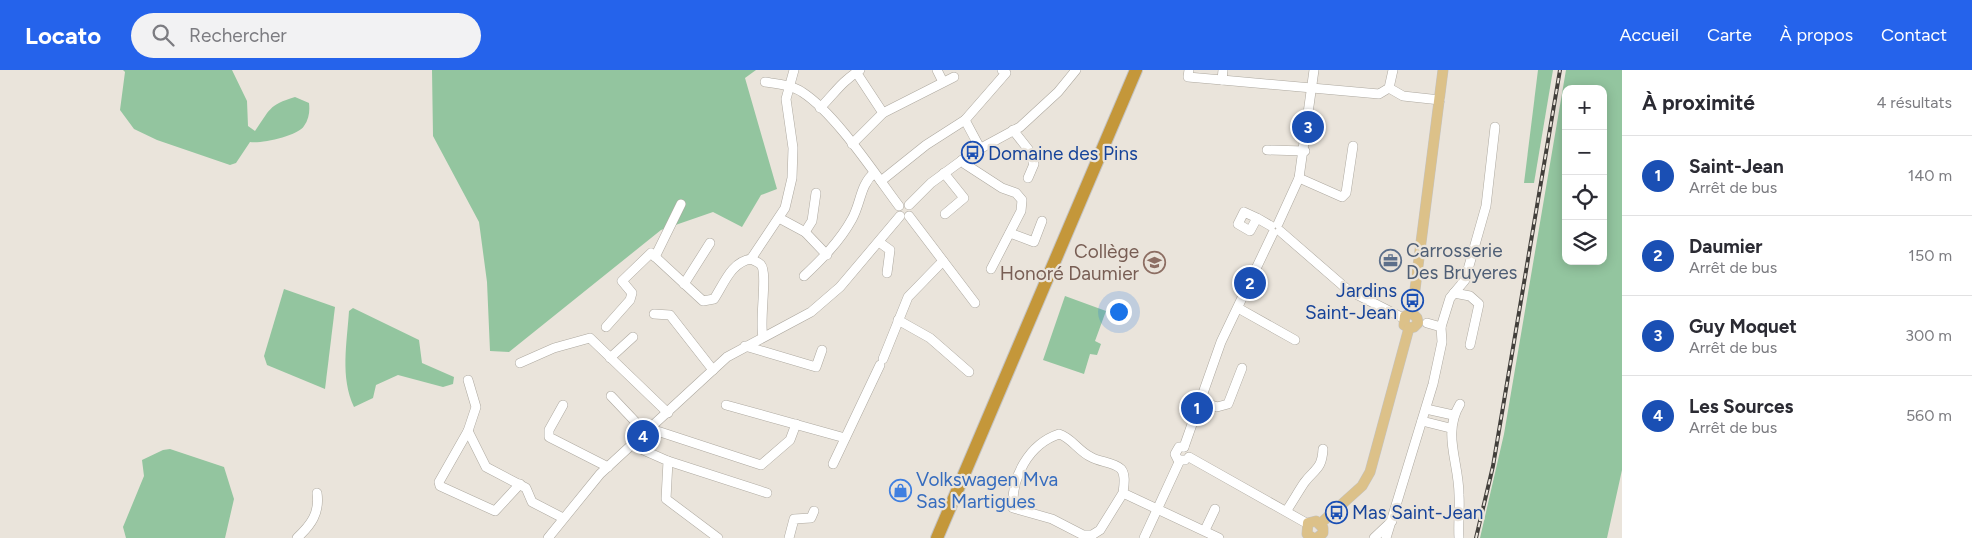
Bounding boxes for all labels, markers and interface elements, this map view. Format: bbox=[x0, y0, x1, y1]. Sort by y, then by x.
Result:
search box bbox=[131, 13, 481, 58]
text: Locato bbox=[25, 21, 101, 50]
icon: search bbox=[149, 21, 177, 49]
text: Rechercher bbox=[189, 24, 287, 47]
text: Accueil bbox=[1619, 24, 1679, 46]
text: Carte bbox=[1707, 24, 1752, 46]
text: À propos bbox=[1780, 24, 1853, 46]
text: Contact bbox=[1881, 24, 1947, 46]
map controls bbox=[1562, 85, 1607, 265]
button: + bbox=[1562, 85, 1607, 130]
text: À proximité bbox=[1642, 90, 1755, 115]
text: 4 résultats bbox=[1876, 93, 1952, 112]
pin: 3 bbox=[1292, 108, 1324, 146]
button: − bbox=[1562, 130, 1607, 175]
bus stop icon: Domaine des Pins bbox=[960, 141, 984, 165]
place label: Domaine des Pins bbox=[988, 142, 1138, 165]
text: Saint-Jean bbox=[1689, 155, 1784, 178]
text: 1 bbox=[1655, 166, 1661, 185]
text: 140 m bbox=[1908, 166, 1952, 185]
button: locate bbox=[1562, 175, 1607, 220]
text: Arrêt de bus bbox=[1689, 178, 1777, 197]
button: layers bbox=[1562, 220, 1607, 265]
text: Daumier bbox=[1689, 235, 1763, 258]
place label: Carrosserie Des Bruyeres bbox=[1406, 239, 1518, 284]
place label: Collège Honoré Daumier bbox=[1000, 240, 1140, 285]
text: 2 bbox=[1653, 246, 1663, 265]
text: 150 m bbox=[1908, 246, 1952, 265]
office icon: Carrosserie Des Bruyeres bbox=[1378, 249, 1402, 273]
school or university icon: Collège Honoré Daumier bbox=[1143, 250, 1167, 274]
text: Arrêt de bus bbox=[1689, 258, 1777, 277]
pin: 2 bbox=[1234, 264, 1266, 302]
place label: Jardins Saint-Jean bbox=[1305, 279, 1397, 324]
bus stop icon: Jardins Saint-Jean bbox=[1401, 289, 1425, 313]
your location bbox=[1106, 299, 1132, 325]
text: Guy Moquet bbox=[1689, 315, 1797, 338]
text: 3 bbox=[1654, 326, 1662, 345]
text: 300 m bbox=[1905, 326, 1952, 345]
text: Arrêt de bus bbox=[1689, 338, 1777, 357]
pin: 1 bbox=[1181, 389, 1213, 427]
text: Les Sources bbox=[1689, 395, 1793, 418]
text: 4 bbox=[1653, 406, 1663, 425]
text: 560 m bbox=[1906, 406, 1952, 425]
pin: 4 bbox=[627, 417, 659, 455]
text: Arrêt de bus bbox=[1689, 418, 1777, 437]
place label: Volkswagen Mva Sas Martigues bbox=[916, 468, 1058, 513]
shop icon: Volkswagen Mva Sas Martigues bbox=[888, 478, 912, 502]
bus stop icon: Mas Saint-Jean bbox=[1324, 500, 1348, 524]
place label: Mas Saint-Jean bbox=[1352, 501, 1483, 524]

